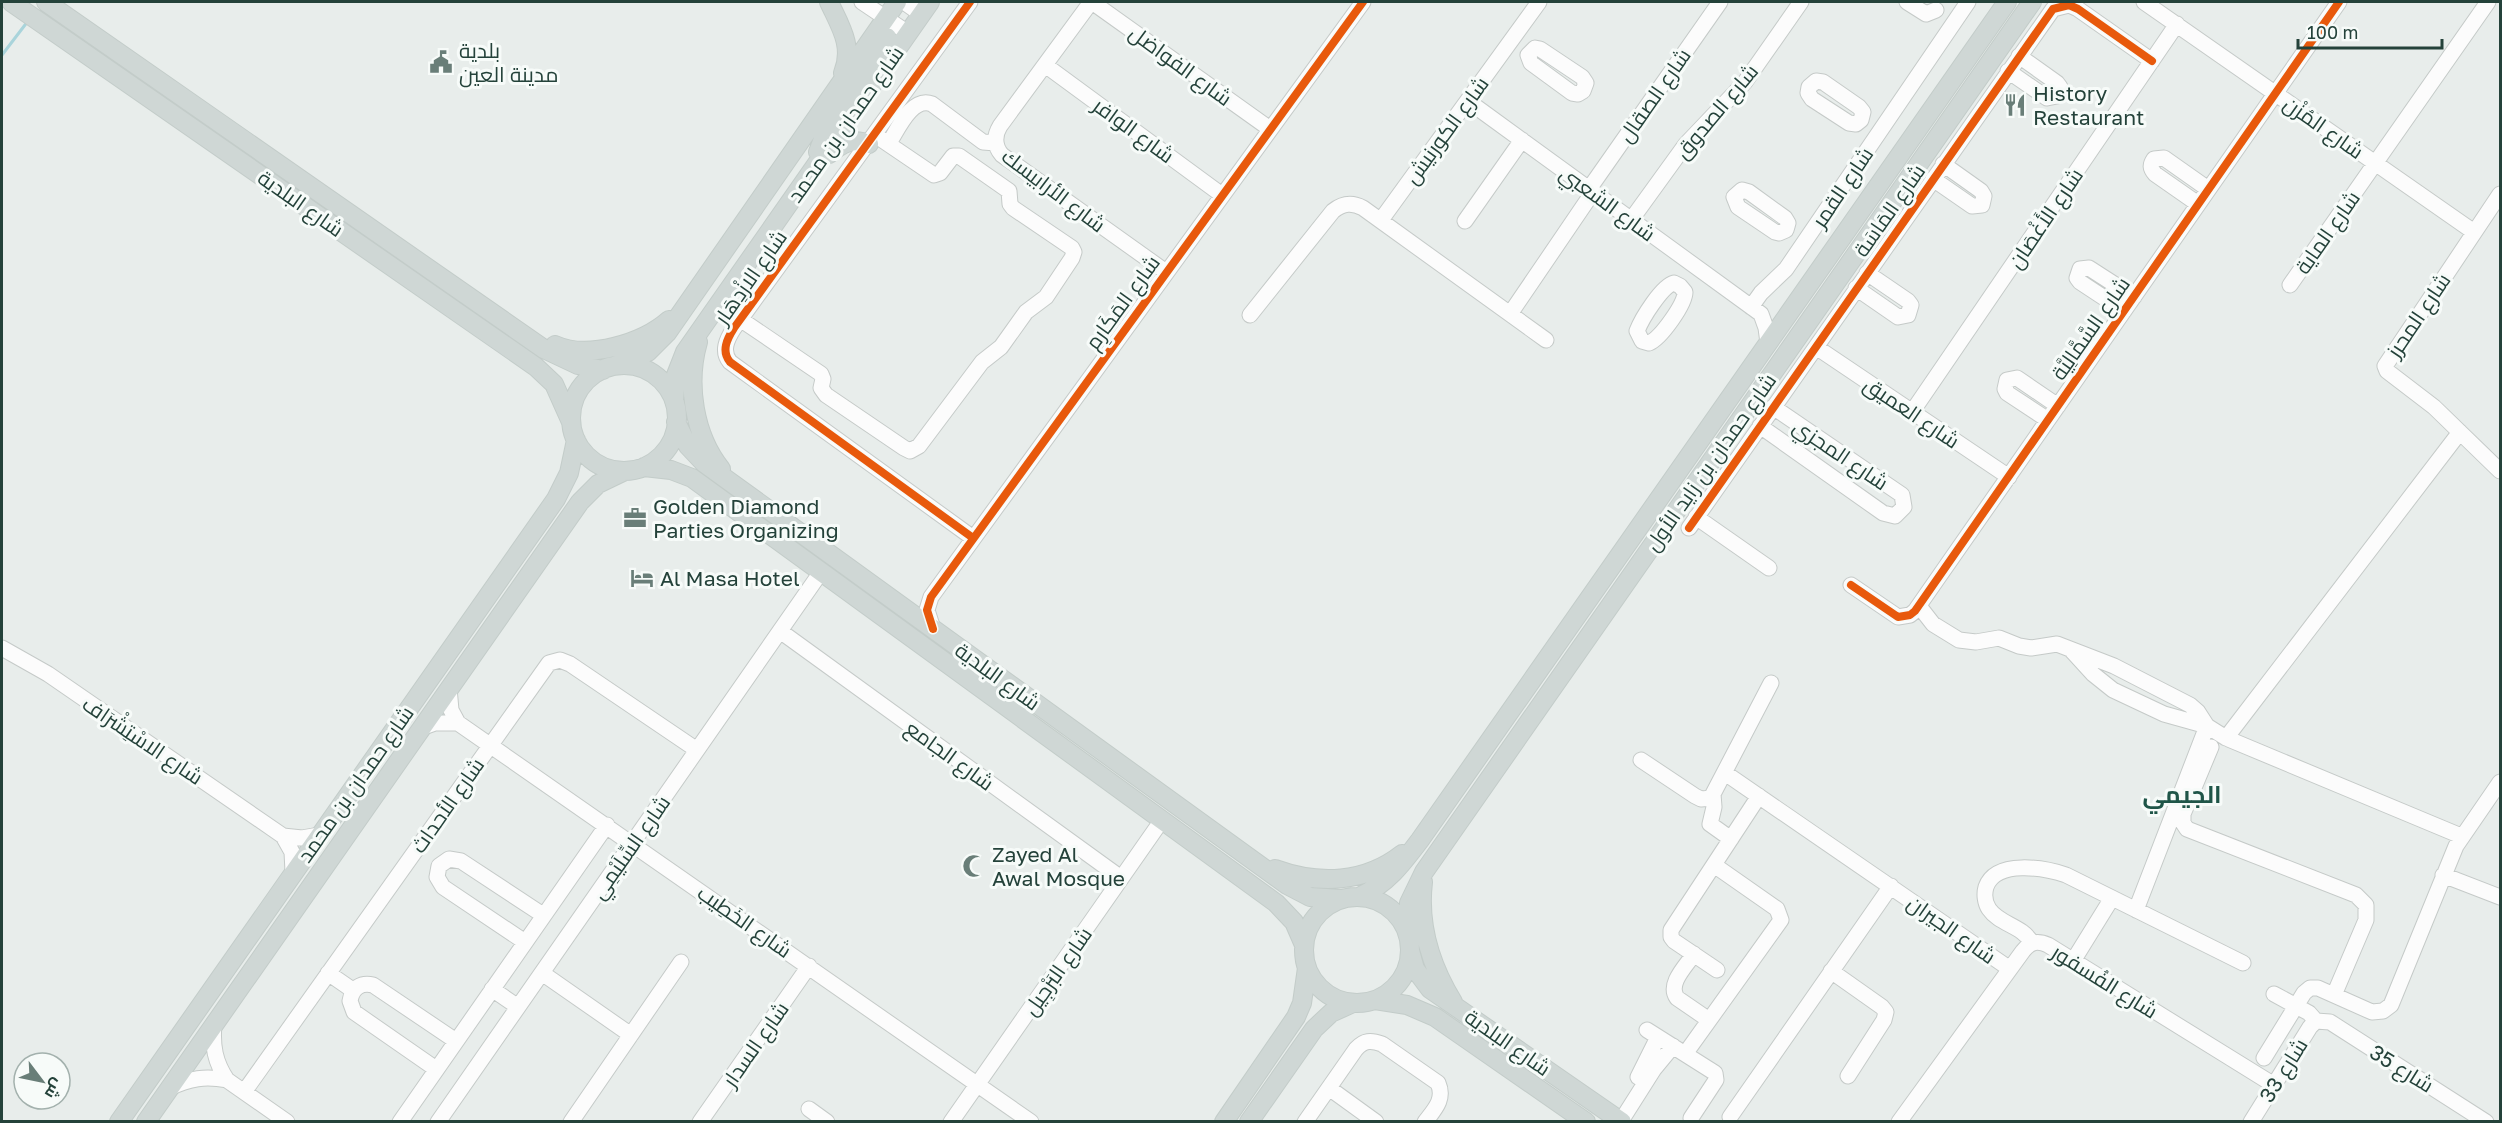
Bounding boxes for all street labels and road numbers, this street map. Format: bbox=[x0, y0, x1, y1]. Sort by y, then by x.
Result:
street label: شارع الفواضل bbox=[1123, 19, 1237, 113]
street label: شارع حمدان بن محمد bbox=[781, 41, 910, 208]
street label: شارع الصقال bbox=[1612, 43, 1698, 148]
street label: شارع الصدوق bbox=[1669, 58, 1765, 165]
street label: شارع الكورنيش bbox=[1398, 71, 1495, 190]
street label: شارع المُزْن bbox=[2278, 90, 2369, 166]
street label: شارع الوافر bbox=[1086, 91, 1180, 170]
street label: شارع القمر bbox=[1805, 142, 1880, 234]
street label: شارع الأرابيسك bbox=[996, 143, 1111, 239]
street label: شارع المَاسَة bbox=[1848, 159, 1932, 263]
street label: شارع الشعبي bbox=[1553, 160, 1661, 250]
street label: شارع الأَغْصَان bbox=[2002, 163, 2090, 274]
street label: شارع البلدية bbox=[252, 164, 349, 244]
street label: شارع الماية bbox=[2289, 185, 2367, 280]
street label: شارع الازْدِهَار bbox=[707, 225, 794, 331]
street label: شارع المَكَارِم bbox=[1079, 250, 1167, 355]
street label: شارع المحرز bbox=[2380, 268, 2457, 364]
street label: شارع السَّمَّالِيَّة bbox=[2045, 271, 2137, 386]
street label: شارع حمدان بن زايد الأول bbox=[1639, 368, 1783, 557]
street label: شارع العميق bbox=[1858, 371, 1965, 455]
street label: شارع المجزي bbox=[1786, 413, 1894, 499]
street label: شارع البلدية bbox=[949, 636, 1046, 717]
street label: شارع الاسْتِشْرَاف bbox=[77, 689, 209, 792]
street label: شارع حمدان بن محمد bbox=[291, 701, 420, 868]
street label: شارع الجامع bbox=[900, 714, 999, 797]
street label: شارع الأحداث bbox=[405, 752, 491, 859]
street label: شارع السِّلَيْمِي bbox=[585, 790, 679, 906]
street label: شارع الخَطِيب bbox=[692, 879, 797, 965]
street label: شارع الجيران bbox=[1902, 889, 2001, 971]
street label: شارع البَرْجِيل bbox=[1017, 922, 1099, 1022]
street label: شارع الفُسفور bbox=[2045, 938, 2163, 1025]
street label: شارع السدار bbox=[716, 996, 795, 1093]
street label: شارع البلدية bbox=[1459, 1003, 1556, 1083]
street label: شارع 33 bbox=[2253, 1033, 2314, 1108]
street label: شارع 35 bbox=[2364, 1038, 2439, 1099]

